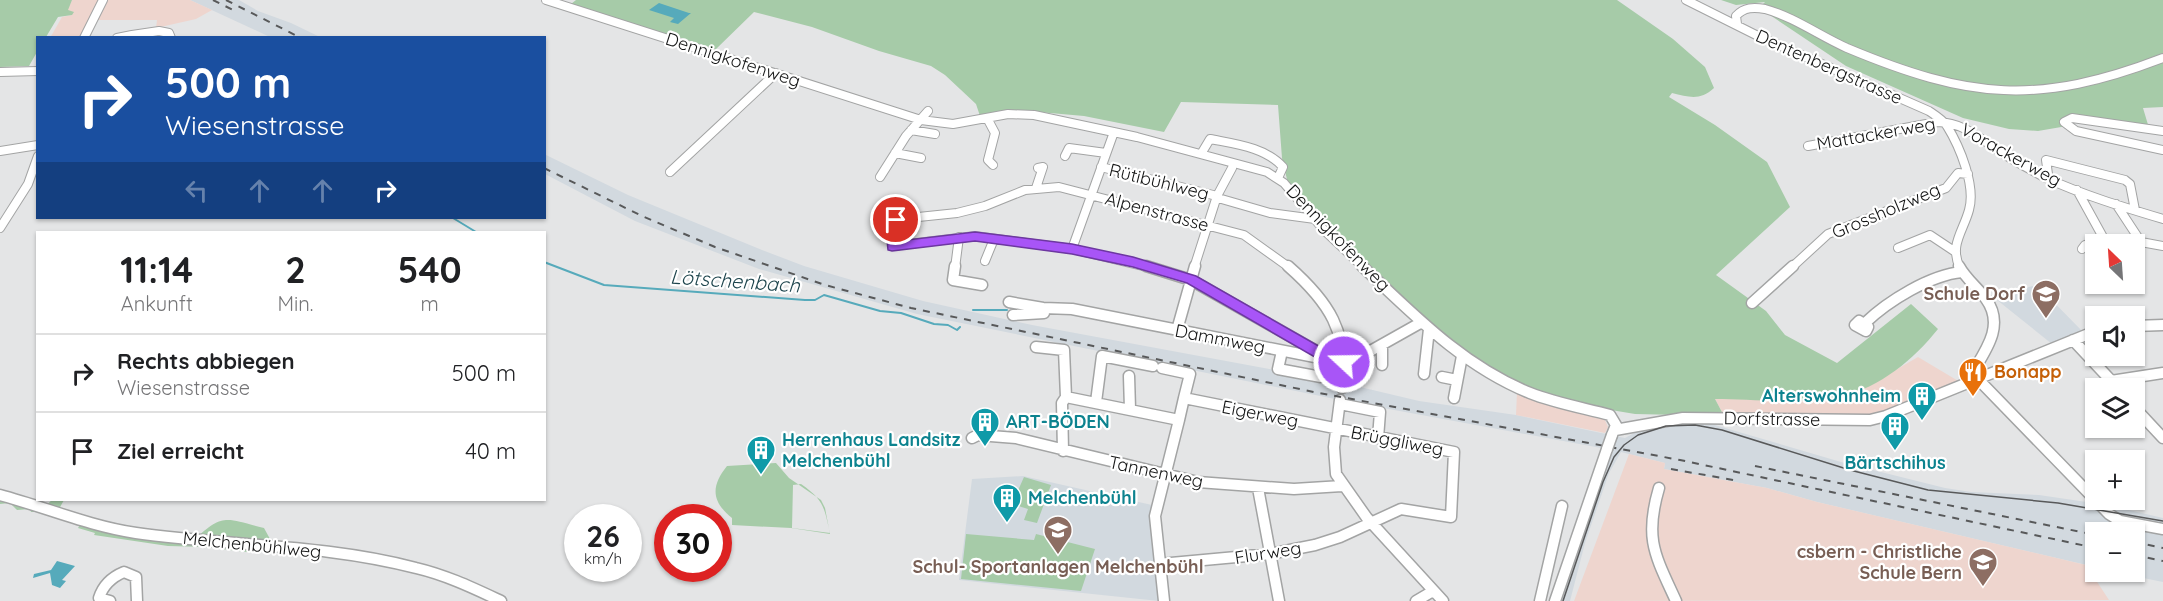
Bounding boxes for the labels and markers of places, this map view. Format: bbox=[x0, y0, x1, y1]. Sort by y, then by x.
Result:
pin bbox=[870, 194, 921, 245]
school or university icon: Schule Dorf bbox=[2030, 278, 2062, 320]
place label: Schule Dorf bbox=[1924, 282, 2025, 305]
restaurant icon: Bonapp bbox=[1957, 356, 1989, 398]
place label: Bonapp bbox=[1994, 360, 2062, 383]
building icon: Alterswohnheim bbox=[1906, 380, 1938, 422]
place label: Alterswohnheim bbox=[1762, 384, 1901, 407]
building icon: ART-BÖDEN bbox=[969, 406, 1001, 448]
place label: ART-BÖDEN bbox=[1006, 410, 1110, 433]
building icon: Bärtschihus bbox=[1879, 410, 1911, 452]
place label: Herrenhaus Landsitz Melchenbühl bbox=[782, 428, 961, 472]
building icon: Herrenhaus Landsitz Melchenbühl bbox=[745, 434, 777, 476]
place label: Bärtschihus bbox=[1844, 451, 1946, 474]
building icon: Melchenbühl bbox=[991, 482, 1023, 524]
place label: Melchenbühl bbox=[1028, 486, 1137, 509]
school or university icon: Schul- Sportanlagen Melchenbühl bbox=[1042, 514, 1074, 556]
place label: csbern - Christliche Schule Bern bbox=[1797, 540, 1962, 584]
school or university icon: csbern - Christliche Schule Bern bbox=[1967, 546, 1999, 588]
place label: Schul- Sportanlagen Melchenbühl bbox=[913, 555, 1204, 578]

